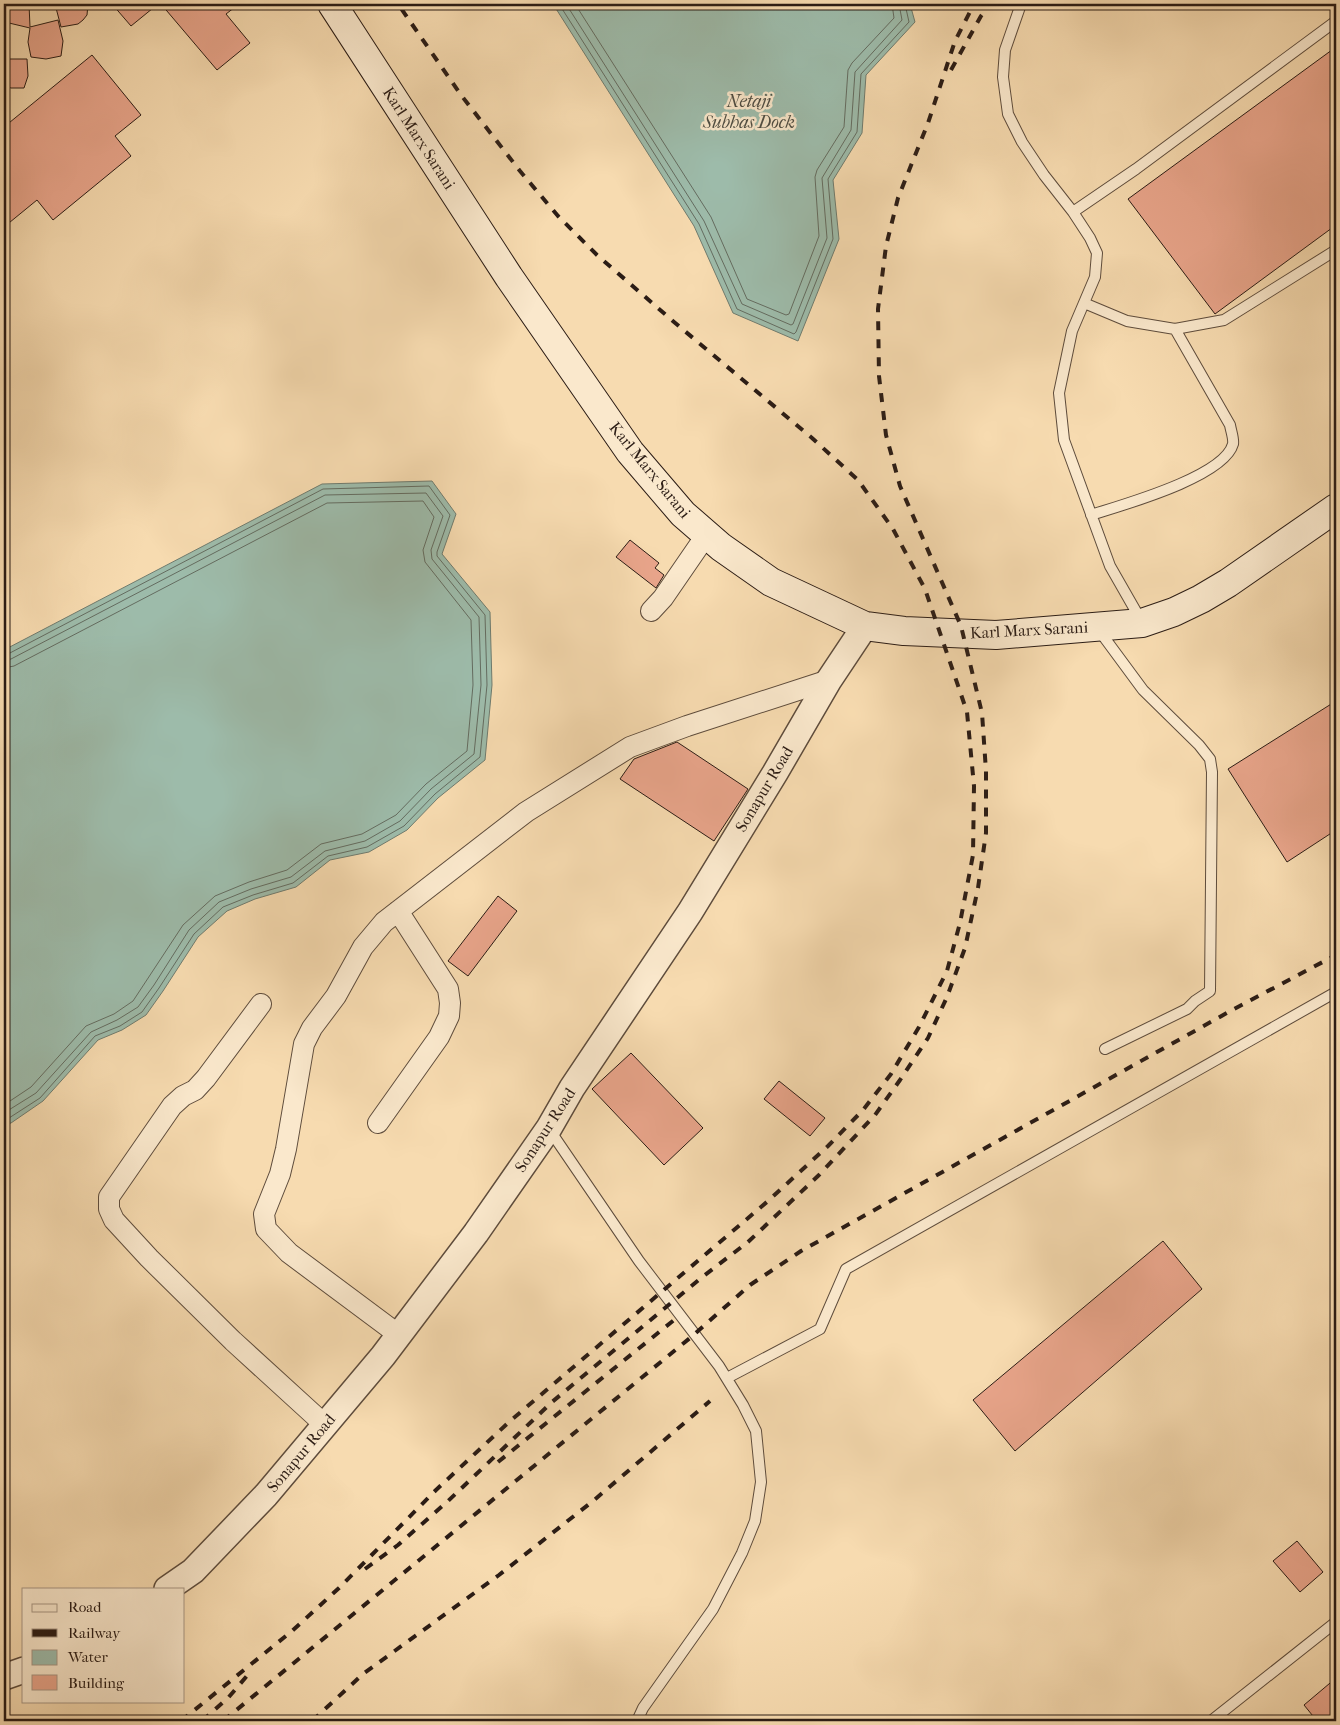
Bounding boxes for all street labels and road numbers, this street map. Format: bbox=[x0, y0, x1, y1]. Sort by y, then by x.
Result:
street label: Karl Marx Sarani bbox=[379, 83, 459, 193]
street label: Karl Marx Sarani bbox=[605, 418, 695, 522]
street label: Karl Marx Sarani bbox=[969, 617, 1089, 643]
street label: Sonapur Road bbox=[731, 743, 797, 835]
street label: Sonapur Road bbox=[511, 1084, 579, 1176]
street label: Sonapur Road bbox=[263, 1410, 339, 1496]

